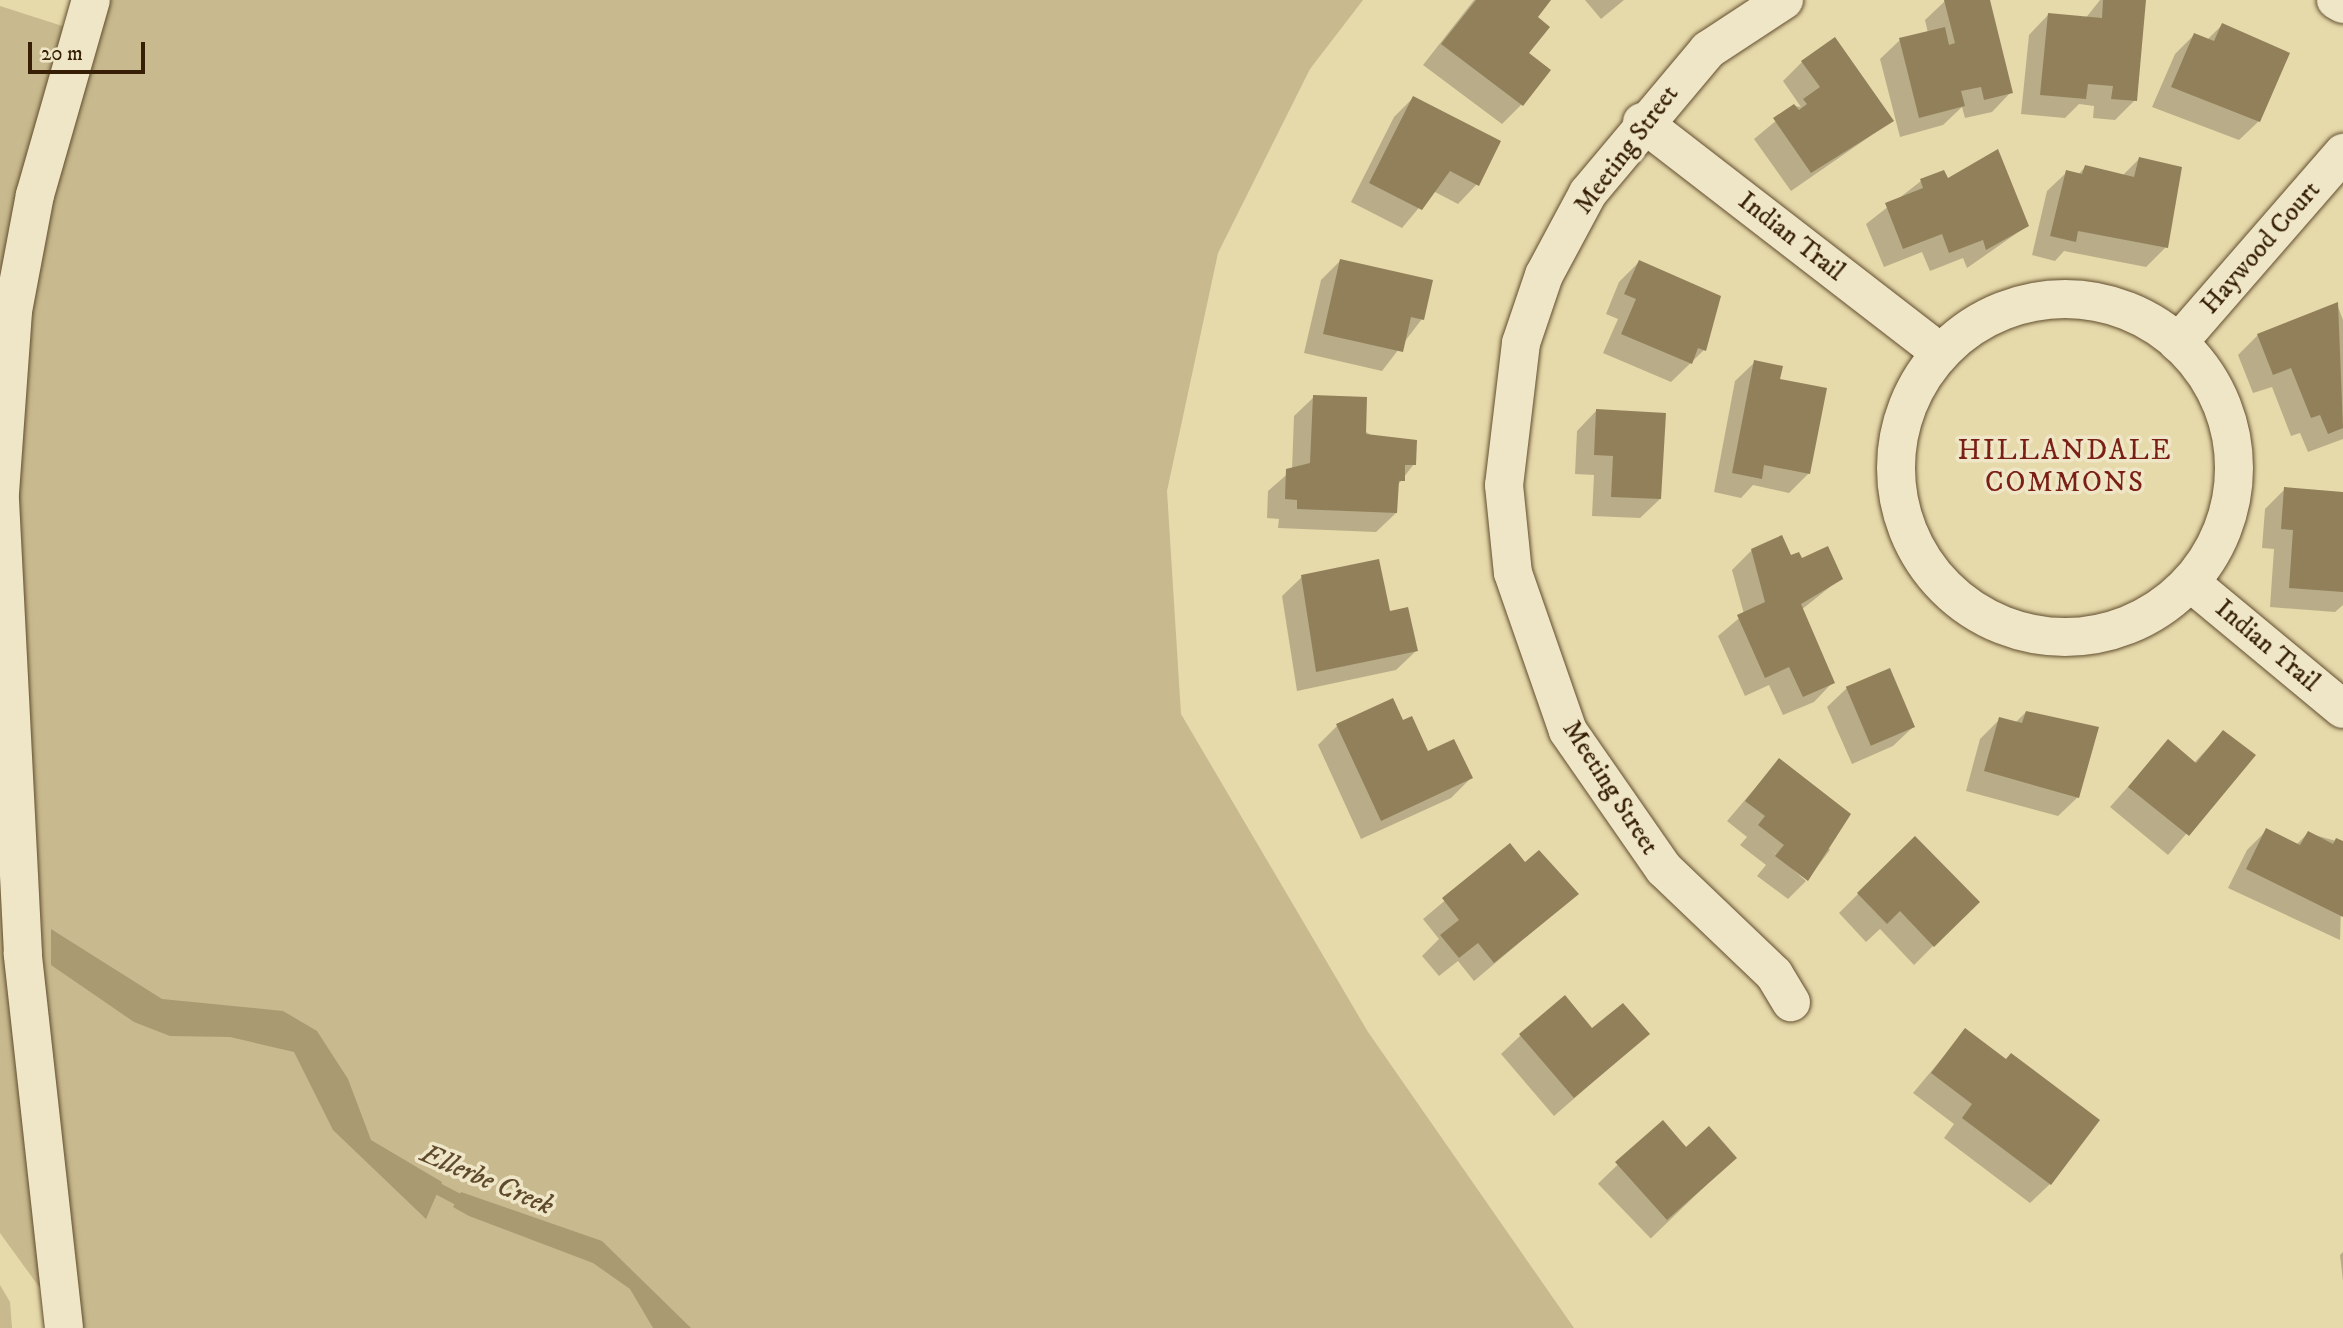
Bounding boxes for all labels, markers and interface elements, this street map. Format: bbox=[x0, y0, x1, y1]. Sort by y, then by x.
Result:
scale bar bbox=[32, 28, 149, 72]
text: 20 m bbox=[41, 41, 83, 67]
street label: Meeting Street bbox=[1568, 79, 1686, 221]
street label: Haywood Court bbox=[2195, 175, 2327, 321]
street label: Indian Trail bbox=[1732, 186, 1850, 288]
district label: HILLANDALE COMMONS bbox=[1959, 434, 2171, 500]
street label: Indian Trail bbox=[2209, 593, 2325, 699]
street label: Meeting Street bbox=[1555, 715, 1665, 861]
water label: Ellerbe Creek bbox=[415, 1137, 559, 1223]

